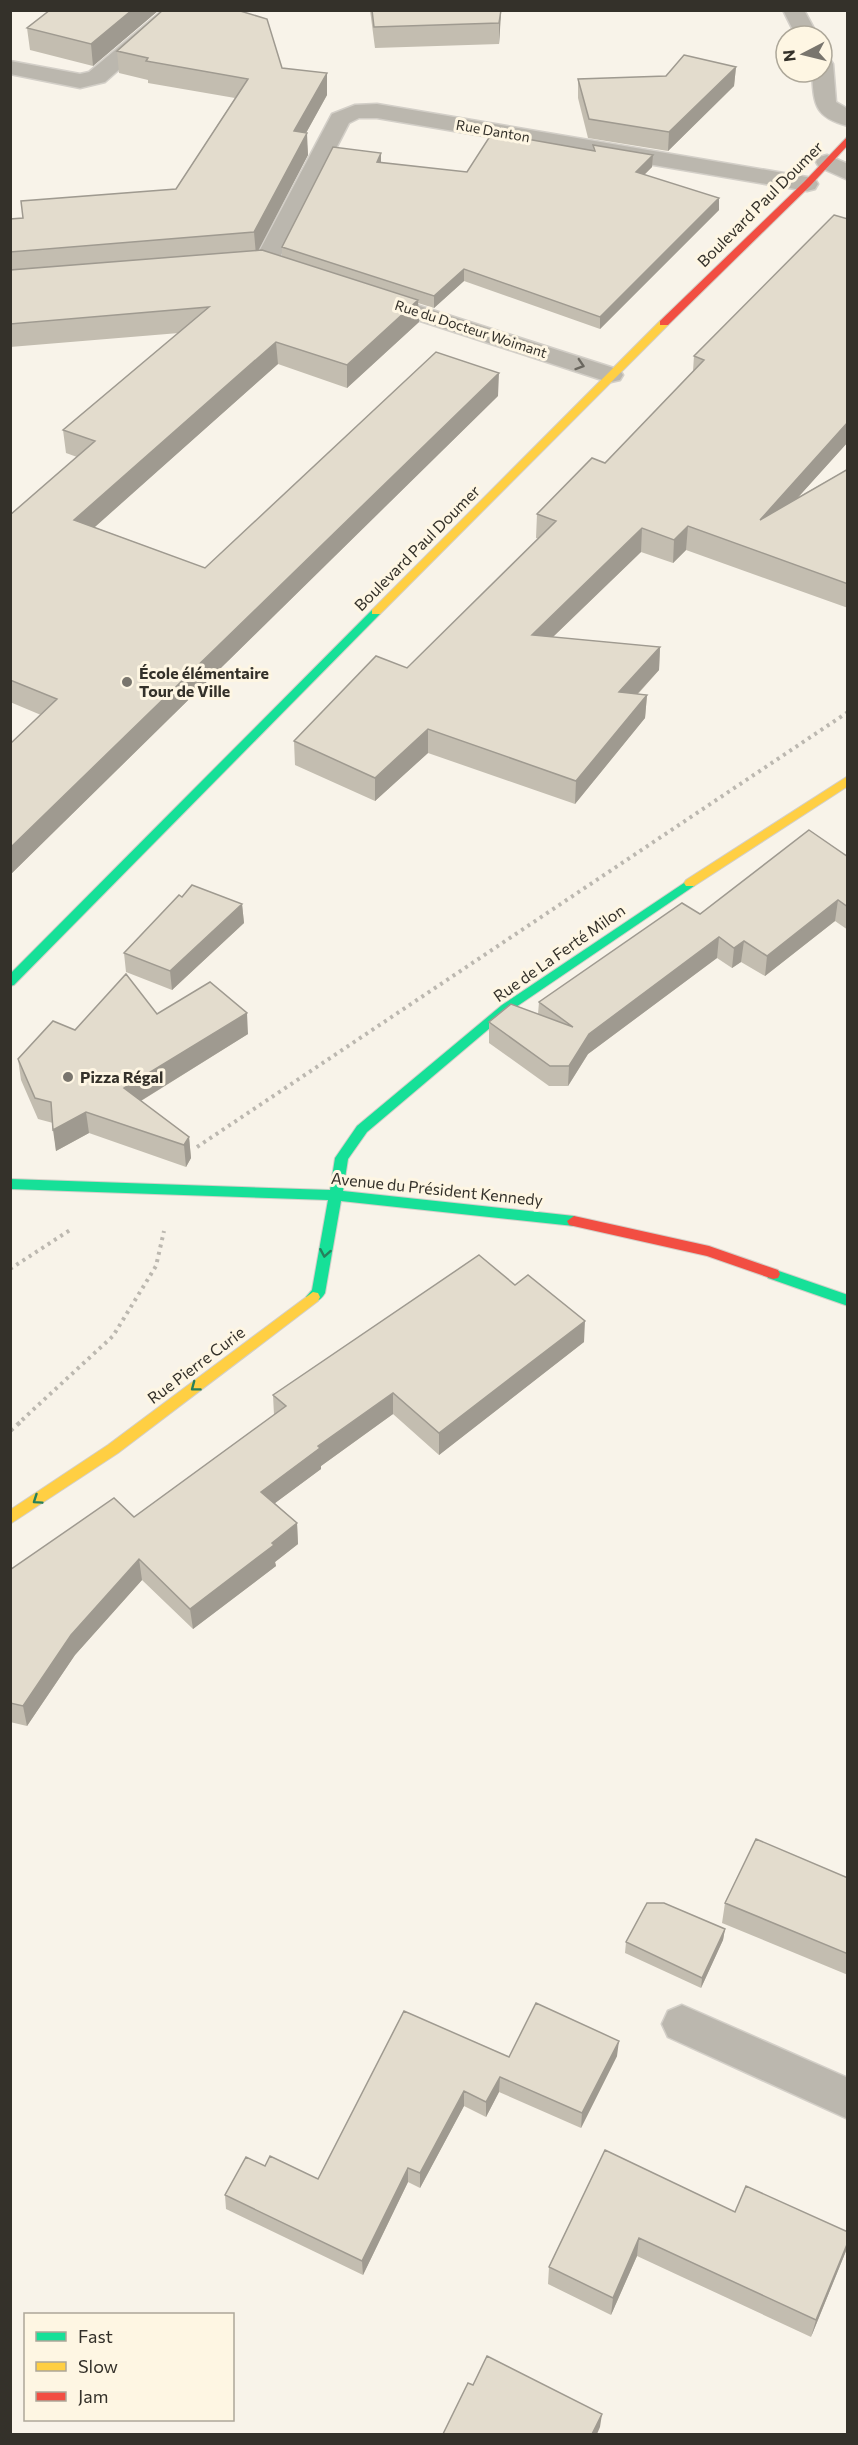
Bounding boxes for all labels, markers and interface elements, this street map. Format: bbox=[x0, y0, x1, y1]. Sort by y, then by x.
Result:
north arrow bbox=[774, 24, 834, 84]
text: N bbox=[778, 49, 799, 63]
street label: Rue Danton bbox=[455, 116, 531, 145]
street label: Boulevard Paul Doumer bbox=[693, 137, 827, 270]
street label: Rue du Docteur Woimant bbox=[393, 296, 550, 361]
one-way arrow bbox=[575, 357, 585, 370]
street label: Boulevard Paul Doumer bbox=[350, 481, 484, 614]
place label: École élémentaire Tour de Ville bbox=[139, 663, 269, 700]
marker: École élémentaire Tour de Ville bbox=[120, 675, 134, 689]
street label: Rue de La Ferté Milon bbox=[489, 900, 628, 1005]
place label: Pizza Régal bbox=[80, 1067, 163, 1086]
marker: Pizza Régal bbox=[61, 1070, 75, 1084]
street label: Avenue du Président Kennedy bbox=[330, 1168, 544, 1209]
one-way arrow bbox=[319, 1248, 331, 1257]
street label: Rue Pierre Curie bbox=[143, 1322, 248, 1407]
one-way arrow bbox=[191, 1379, 202, 1390]
one-way arrow bbox=[33, 1493, 44, 1504]
legend bbox=[24, 2313, 234, 2421]
text: Fast bbox=[78, 2325, 113, 2347]
text: Slow bbox=[78, 2355, 118, 2377]
text: Jam bbox=[78, 2385, 108, 2407]

